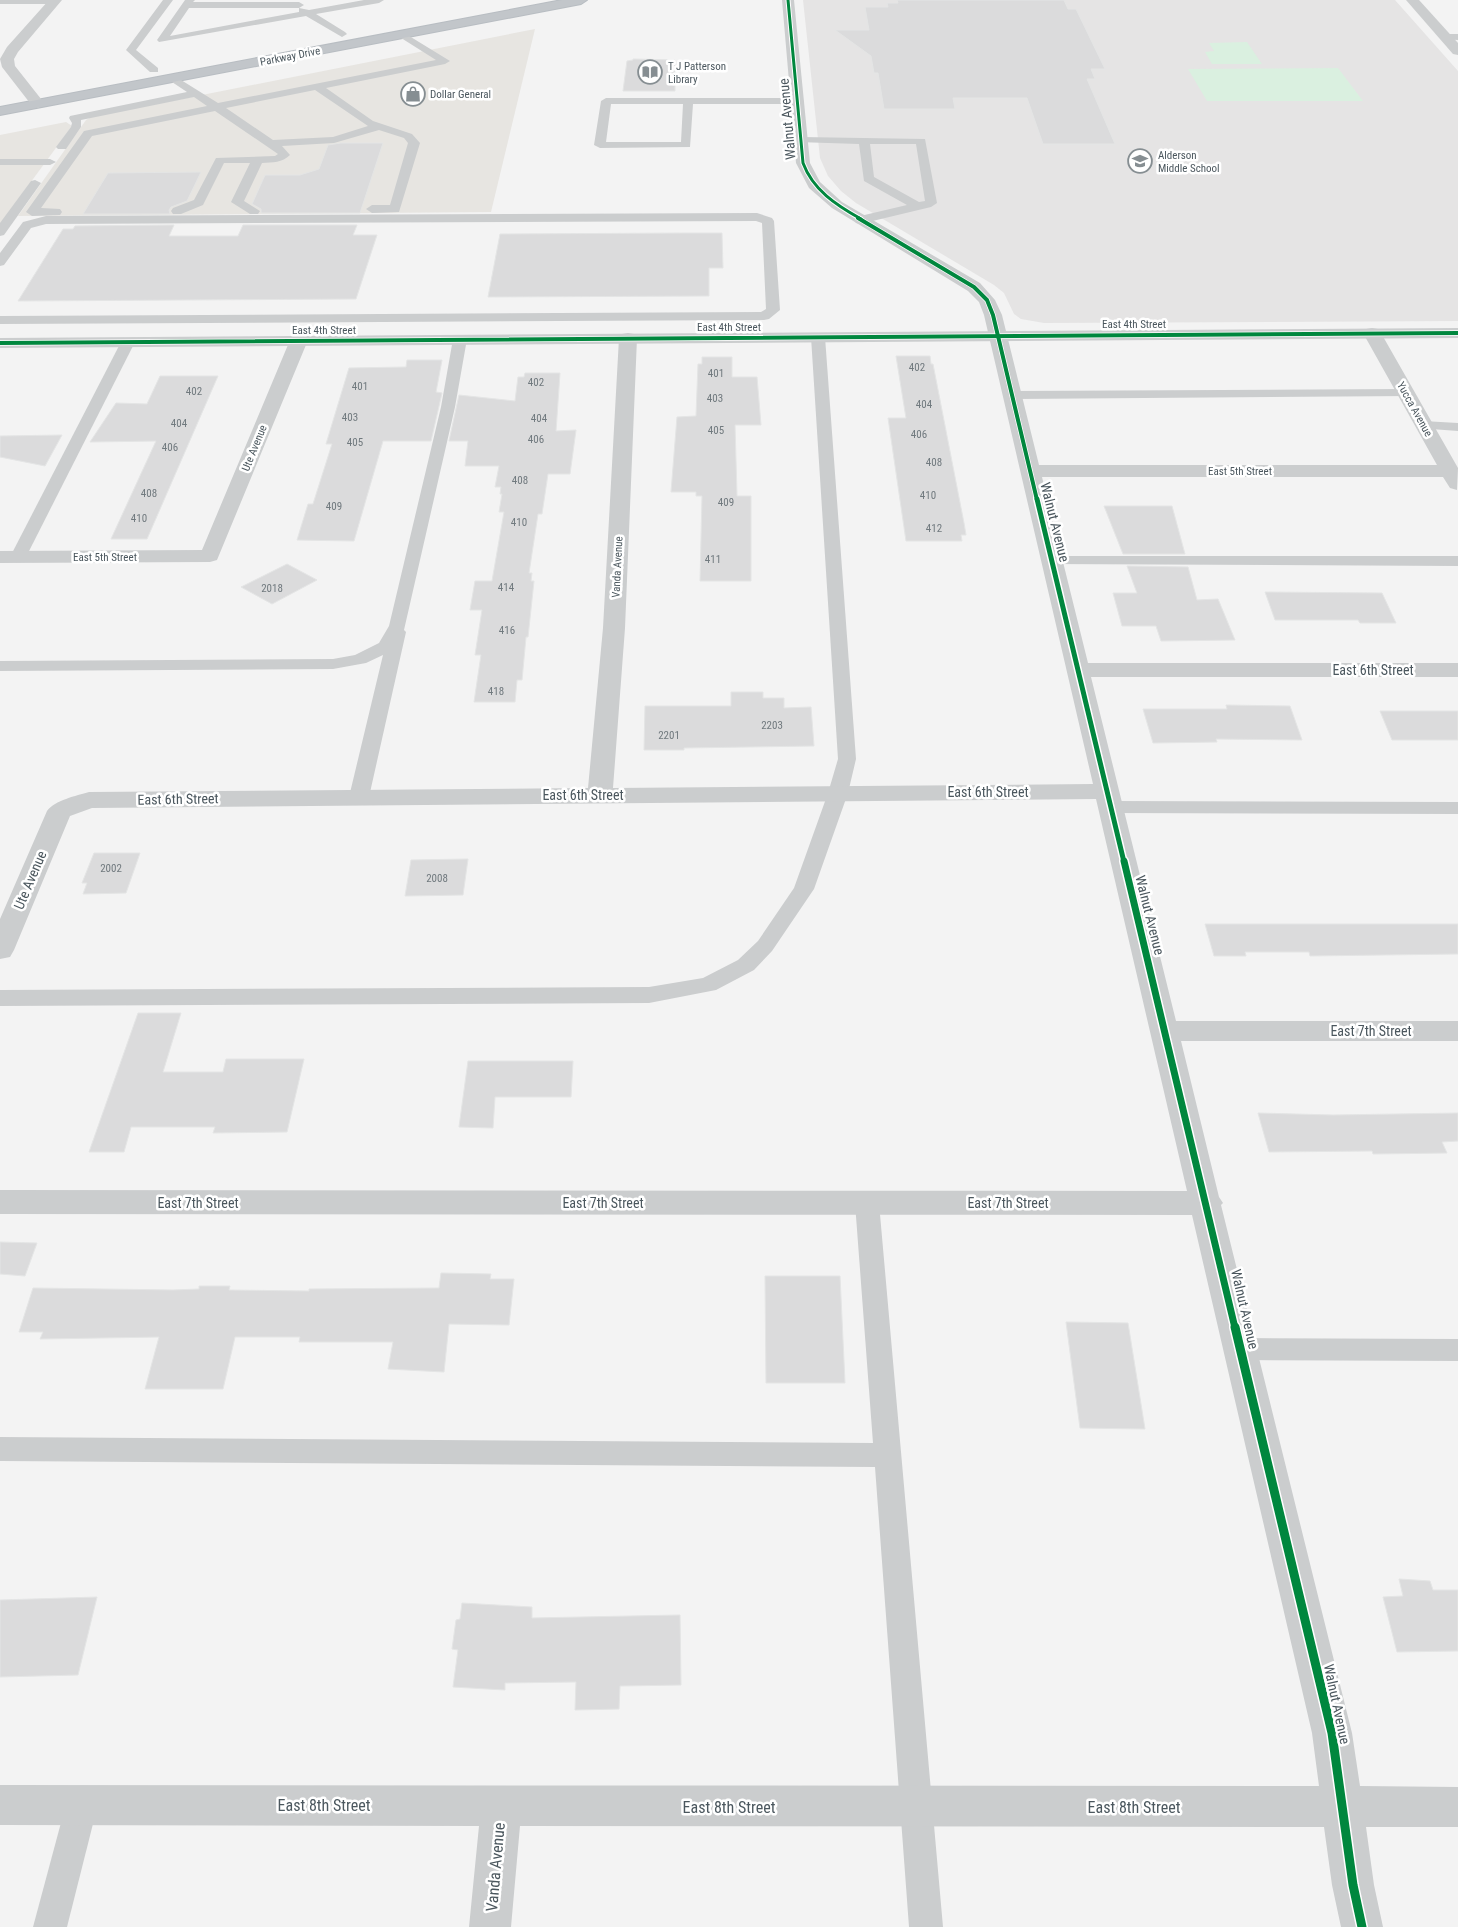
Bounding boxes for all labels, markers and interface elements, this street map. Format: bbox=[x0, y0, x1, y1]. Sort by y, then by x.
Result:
street label: Parkway Drive bbox=[259, 44, 321, 69]
library icon: T J Patterson Library bbox=[637, 59, 663, 85]
place label: T J Patterson Library bbox=[668, 60, 726, 86]
street label: Walnut Avenue bbox=[775, 77, 799, 160]
shop icon: Dollar General bbox=[400, 81, 426, 107]
place label: Dollar General bbox=[430, 88, 491, 101]
school or university icon: Alderson Middle School bbox=[1127, 148, 1153, 174]
place label: Alderson Middle School bbox=[1158, 149, 1220, 175]
street label: East 4th Street bbox=[1102, 318, 1166, 331]
street label: East 4th Street bbox=[697, 321, 761, 334]
street label: East 4th Street bbox=[292, 324, 356, 337]
house number: 402 bbox=[909, 361, 925, 374]
house number: 401 bbox=[708, 367, 724, 380]
house number: 402 bbox=[528, 376, 544, 389]
house number: 401 bbox=[352, 380, 368, 393]
street label: Yucca Avenue bbox=[1394, 380, 1435, 439]
house number: 402 bbox=[186, 385, 202, 398]
house number: 403 bbox=[707, 392, 723, 405]
house number: 404 bbox=[916, 398, 933, 411]
house number: 403 bbox=[342, 411, 358, 424]
house number: 404 bbox=[531, 412, 548, 425]
house number: 404 bbox=[171, 417, 188, 430]
street label: Ute Avenue bbox=[239, 423, 270, 473]
house number: 405 bbox=[708, 424, 724, 437]
house number: 406 bbox=[911, 428, 927, 441]
house number: 406 bbox=[528, 433, 544, 446]
house number: 405 bbox=[347, 436, 363, 449]
house number: 406 bbox=[162, 441, 178, 454]
house number: 408 bbox=[926, 456, 942, 469]
street label: East 5th Street bbox=[1208, 465, 1272, 478]
house number: 408 bbox=[512, 474, 528, 487]
street label: Walnut Avenue bbox=[1037, 480, 1073, 564]
house number: 408 bbox=[141, 487, 157, 500]
house number: 410 bbox=[920, 489, 936, 502]
house number: 409 bbox=[718, 496, 734, 509]
house number: 409 bbox=[326, 500, 342, 513]
house number: 410 bbox=[131, 512, 147, 525]
house number: 410 bbox=[511, 516, 527, 529]
house number: 412 bbox=[926, 522, 942, 535]
street label: Vanda Avenue bbox=[609, 536, 626, 598]
street label: East 5th Street bbox=[73, 551, 137, 564]
house number: 411 bbox=[705, 553, 721, 566]
house number: 414 bbox=[498, 581, 515, 594]
house number: 2018 bbox=[261, 582, 283, 595]
house number: 416 bbox=[499, 624, 515, 637]
street label: East 6th Street bbox=[1332, 662, 1414, 678]
house number: 418 bbox=[488, 685, 504, 698]
house number: 2203 bbox=[761, 719, 783, 732]
house number: 2201 bbox=[658, 729, 680, 742]
street label: East 6th Street bbox=[947, 784, 1029, 800]
street label: East 6th Street bbox=[542, 787, 624, 803]
street label: East 6th Street bbox=[137, 790, 219, 808]
street label: Ute Avenue bbox=[11, 848, 50, 912]
house number: 2002 bbox=[100, 862, 122, 875]
house number: 2008 bbox=[426, 872, 448, 885]
street label: Walnut Avenue bbox=[1132, 873, 1168, 957]
street label: East 7th Street bbox=[1330, 1023, 1412, 1039]
street label: East 7th Street bbox=[157, 1195, 239, 1211]
street label: East 7th Street bbox=[562, 1195, 644, 1211]
street label: East 7th Street bbox=[967, 1195, 1049, 1211]
street label: Walnut Avenue bbox=[1228, 1267, 1262, 1351]
street label: Walnut Avenue bbox=[1321, 1662, 1353, 1746]
street label: East 8th Street bbox=[278, 1796, 371, 1815]
street label: East 8th Street bbox=[683, 1798, 776, 1817]
street label: East 8th Street bbox=[1088, 1798, 1181, 1817]
street label: Vanda Avenue bbox=[482, 1822, 509, 1912]

